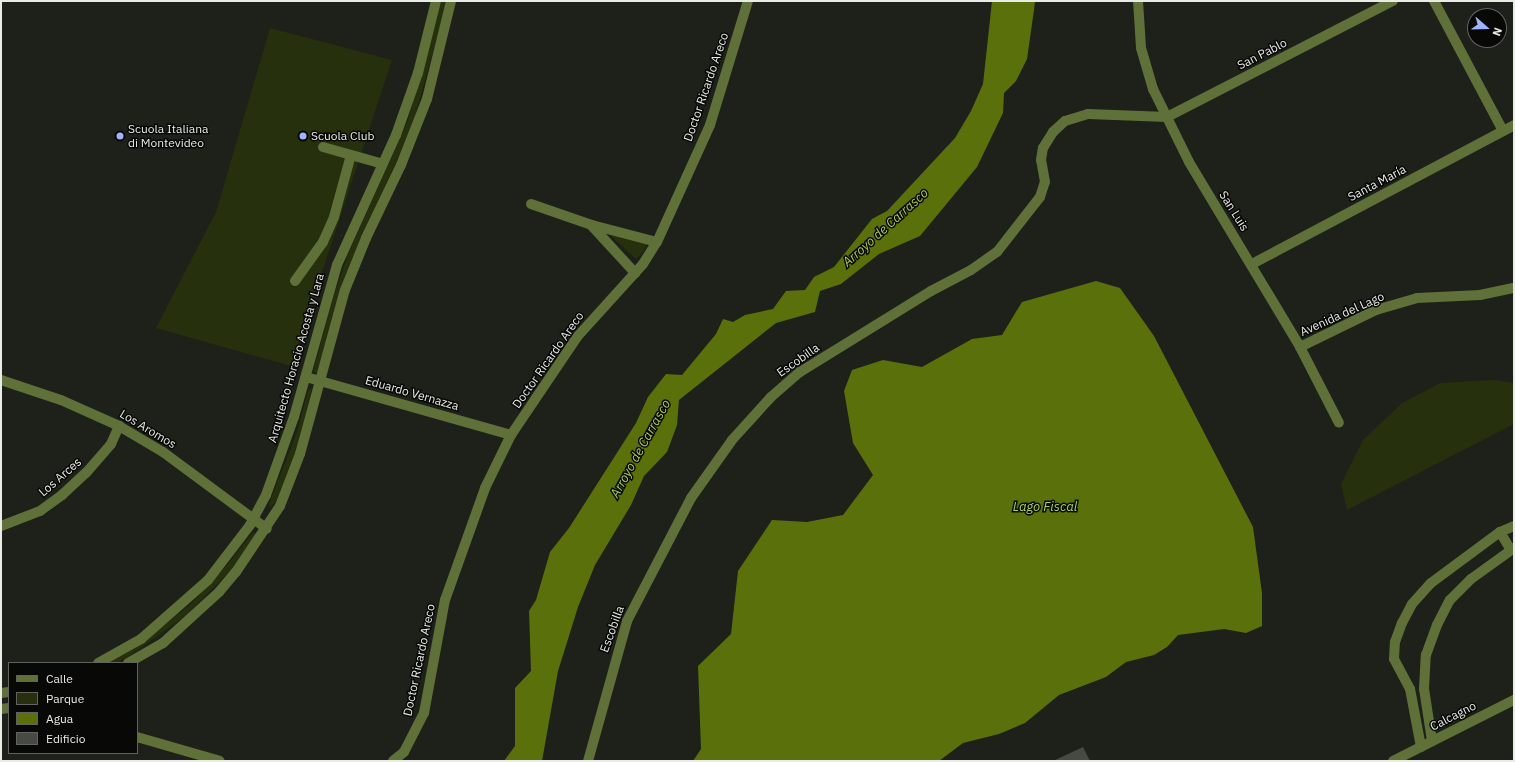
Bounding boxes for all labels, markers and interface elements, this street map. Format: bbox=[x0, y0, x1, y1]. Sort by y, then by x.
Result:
north arrow bbox=[1467, 8, 1507, 48]
text: N bbox=[1489, 26, 1505, 38]
street label: Doctor Ricardo Areco bbox=[681, 31, 731, 143]
street label: San Pablo bbox=[1235, 35, 1289, 73]
place label: Scuola Italiana di Montevideo bbox=[128, 122, 208, 150]
place label: Scuola Club bbox=[311, 129, 375, 143]
marker: Scuola Italiana di Montevideo bbox=[115, 131, 125, 141]
marker: Scuola Club bbox=[298, 131, 308, 141]
street label: Santa María bbox=[1346, 162, 1408, 204]
water label: Arroyo de Carrasco bbox=[840, 185, 932, 271]
street label: San Luis bbox=[1216, 188, 1252, 234]
street label: Arquitecto Horacio Acosta y Lara bbox=[265, 272, 327, 444]
street label: Avenida del Lago bbox=[1298, 289, 1386, 339]
street label: Doctor Ricardo Areco bbox=[509, 309, 587, 411]
street label: Escobilla bbox=[774, 340, 822, 380]
street label: Eduardo Vernazza bbox=[364, 373, 460, 413]
water label: Arroyo de Carrasco bbox=[608, 397, 674, 501]
street label: Los Aromos bbox=[117, 407, 179, 451]
street label: Los Arces bbox=[36, 455, 84, 499]
water label: Lago Fiscal bbox=[1013, 499, 1077, 515]
street label: Doctor Ricardo Areco bbox=[400, 603, 438, 717]
street label: Escobilla bbox=[597, 604, 627, 654]
legend bbox=[8, 662, 138, 754]
text: Calle bbox=[46, 671, 73, 686]
text: Parque bbox=[46, 691, 84, 706]
street label: Calcagno bbox=[1428, 698, 1478, 734]
text: Agua bbox=[46, 711, 73, 726]
text: Edificio bbox=[46, 731, 85, 746]

